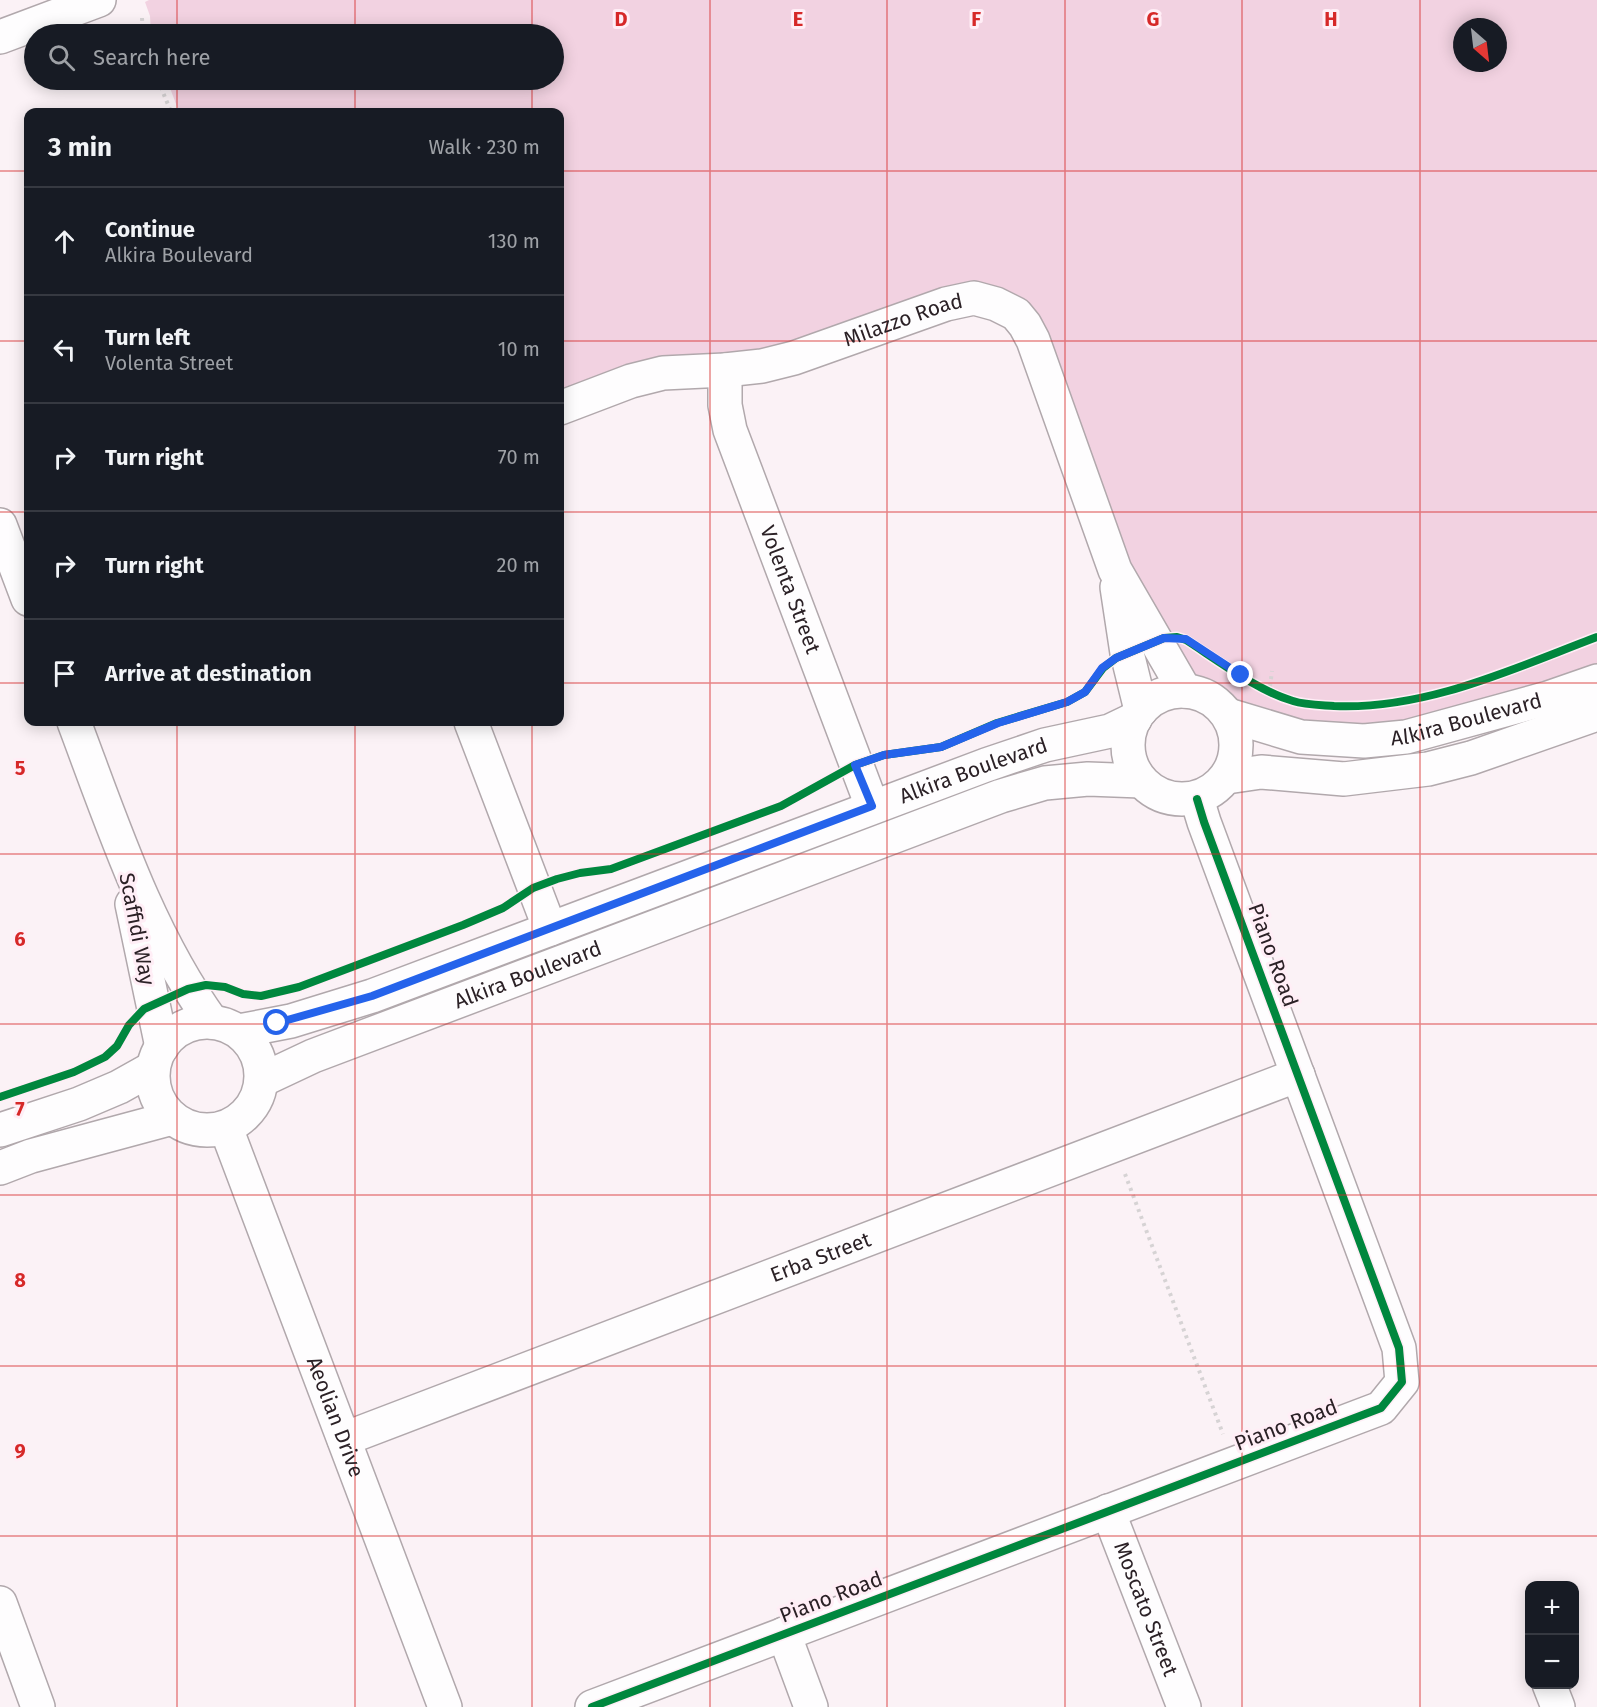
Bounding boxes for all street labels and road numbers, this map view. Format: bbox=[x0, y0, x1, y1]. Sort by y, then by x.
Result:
street label: Milazzo Road bbox=[840, 288, 965, 352]
street label: Volenta Street bbox=[754, 522, 826, 658]
street label: Alkira Boulevard bbox=[1390, 687, 1545, 751]
street label: Alkira Boulevard bbox=[896, 732, 1051, 809]
street label: Scaffidi Way bbox=[113, 871, 161, 988]
street label: Piano Road bbox=[1242, 900, 1304, 1010]
street label: Alkira Boulevard bbox=[450, 935, 605, 1014]
street label: Erba Street bbox=[767, 1226, 875, 1288]
street label: Aeolian Drive bbox=[301, 1353, 370, 1481]
street label: Piano Road bbox=[1231, 1393, 1341, 1457]
street label: Moscato Street bbox=[1108, 1538, 1184, 1680]
street label: Piano Road bbox=[776, 1565, 886, 1629]

